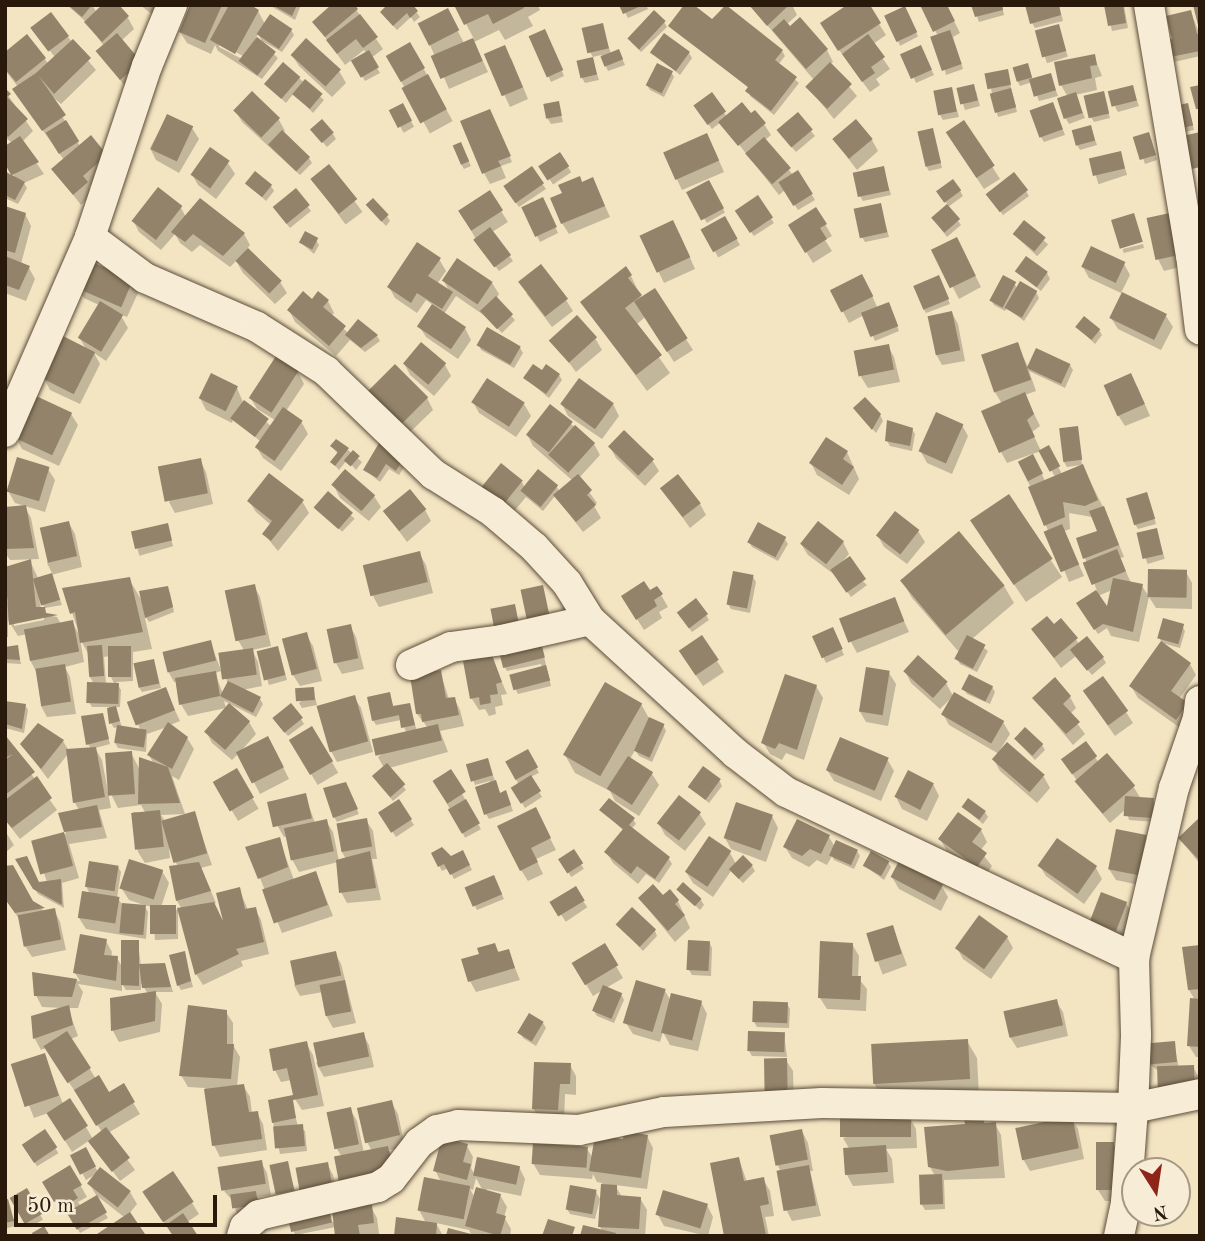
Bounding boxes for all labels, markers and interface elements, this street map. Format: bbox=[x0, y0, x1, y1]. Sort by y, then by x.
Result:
north arrow bbox=[1121, 1157, 1191, 1227]
scale bar bbox=[18, 1182, 220, 1226]
text: 50 m bbox=[27, 1196, 74, 1217]
text: N bbox=[1151, 1200, 1169, 1222]

